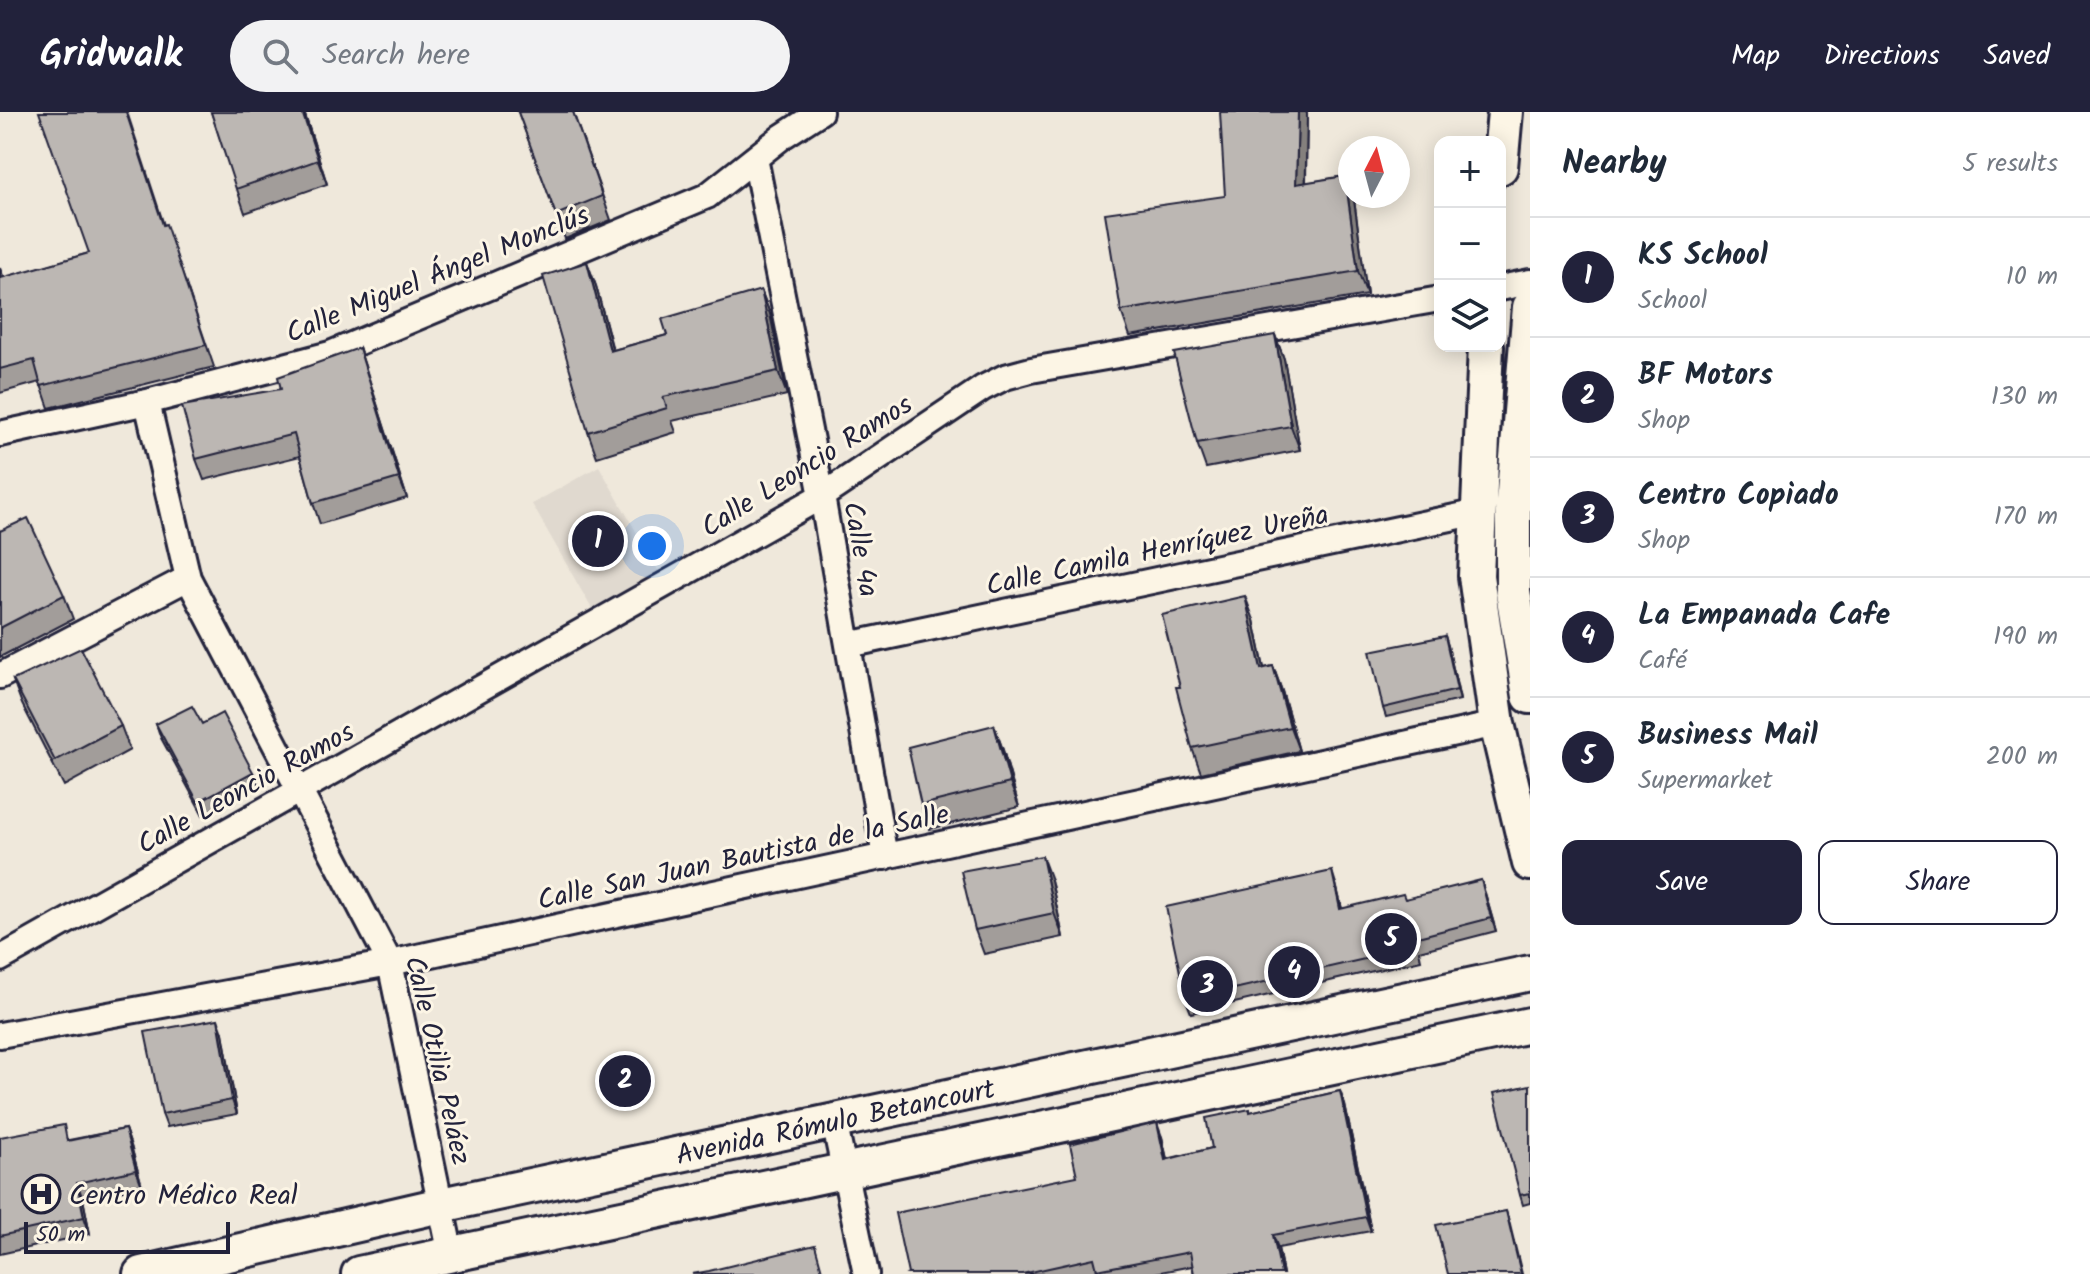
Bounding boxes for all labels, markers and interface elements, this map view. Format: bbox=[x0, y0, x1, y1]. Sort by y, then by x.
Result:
search box bbox=[230, 20, 790, 92]
text: Gridwalk bbox=[40, 26, 182, 86]
text: Search here bbox=[322, 32, 470, 80]
icon: search bbox=[258, 34, 302, 78]
text: Map bbox=[1731, 34, 1780, 79]
text: Directions bbox=[1824, 34, 1940, 79]
text: Saved bbox=[1984, 34, 2050, 79]
north arrow bbox=[1338, 136, 1410, 208]
map controls bbox=[1434, 136, 1506, 352]
button: + bbox=[1434, 136, 1506, 208]
text: Nearby bbox=[1562, 137, 1667, 191]
text: 5 results bbox=[1962, 143, 2058, 185]
street label: Calle Miguel Ángel Monclús bbox=[279, 194, 597, 357]
button: − bbox=[1434, 208, 1506, 280]
text: KS School bbox=[1638, 232, 1768, 280]
text: 1 bbox=[1584, 256, 1592, 298]
text: 10 m bbox=[2006, 256, 2058, 298]
button: layers bbox=[1434, 280, 1506, 352]
text: School bbox=[1638, 280, 1707, 322]
text: BF Motors bbox=[1638, 352, 1773, 400]
text: 2 bbox=[1580, 376, 1596, 418]
text: 130 m bbox=[1991, 376, 2058, 418]
street label: Calle Leoncio Ramos bbox=[693, 384, 922, 550]
text: Shop bbox=[1638, 400, 1690, 442]
text: Centro Copiado bbox=[1638, 472, 1839, 520]
street label: Calle Camila Henríquez Ureña bbox=[982, 493, 1333, 610]
text: 3 bbox=[1581, 496, 1595, 538]
text: 170 m bbox=[1994, 496, 2058, 538]
street label: Calle 4a bbox=[829, 498, 890, 601]
pin: 1 bbox=[572, 511, 624, 571]
text: Shop bbox=[1638, 520, 1690, 562]
your location bbox=[632, 526, 672, 566]
text: La Empanada Cafe bbox=[1638, 592, 1890, 640]
text: 4 bbox=[1581, 616, 1595, 658]
text: 190 m bbox=[1993, 616, 2058, 658]
text: Café bbox=[1638, 640, 1687, 682]
street label: Calle Leoncio Ramos bbox=[129, 711, 363, 868]
text: Business Mail bbox=[1638, 712, 1818, 760]
text: 5 bbox=[1581, 736, 1595, 778]
text: 200 m bbox=[1986, 736, 2058, 778]
text: Supermarket bbox=[1638, 760, 1773, 802]
street label: Calle San Juan Bautista de la Salle bbox=[533, 793, 954, 924]
button: Save bbox=[1562, 840, 1802, 925]
button: Share bbox=[1818, 840, 2058, 925]
pin: 5 bbox=[1365, 909, 1417, 969]
pin: 4 bbox=[1268, 942, 1320, 1002]
street label: Calle Otilia Peláez bbox=[391, 952, 482, 1169]
pin: 3 bbox=[1181, 956, 1233, 1016]
pin: 2 bbox=[599, 1051, 651, 1111]
street label: Avenida Rómulo Betancourt bbox=[672, 1067, 1000, 1179]
hospital icon: Centro Médico Real bbox=[20, 1173, 62, 1215]
place label: Centro Médico Real bbox=[69, 1174, 298, 1219]
scale bar bbox=[24, 1218, 230, 1254]
text: 50 m bbox=[36, 1218, 85, 1253]

